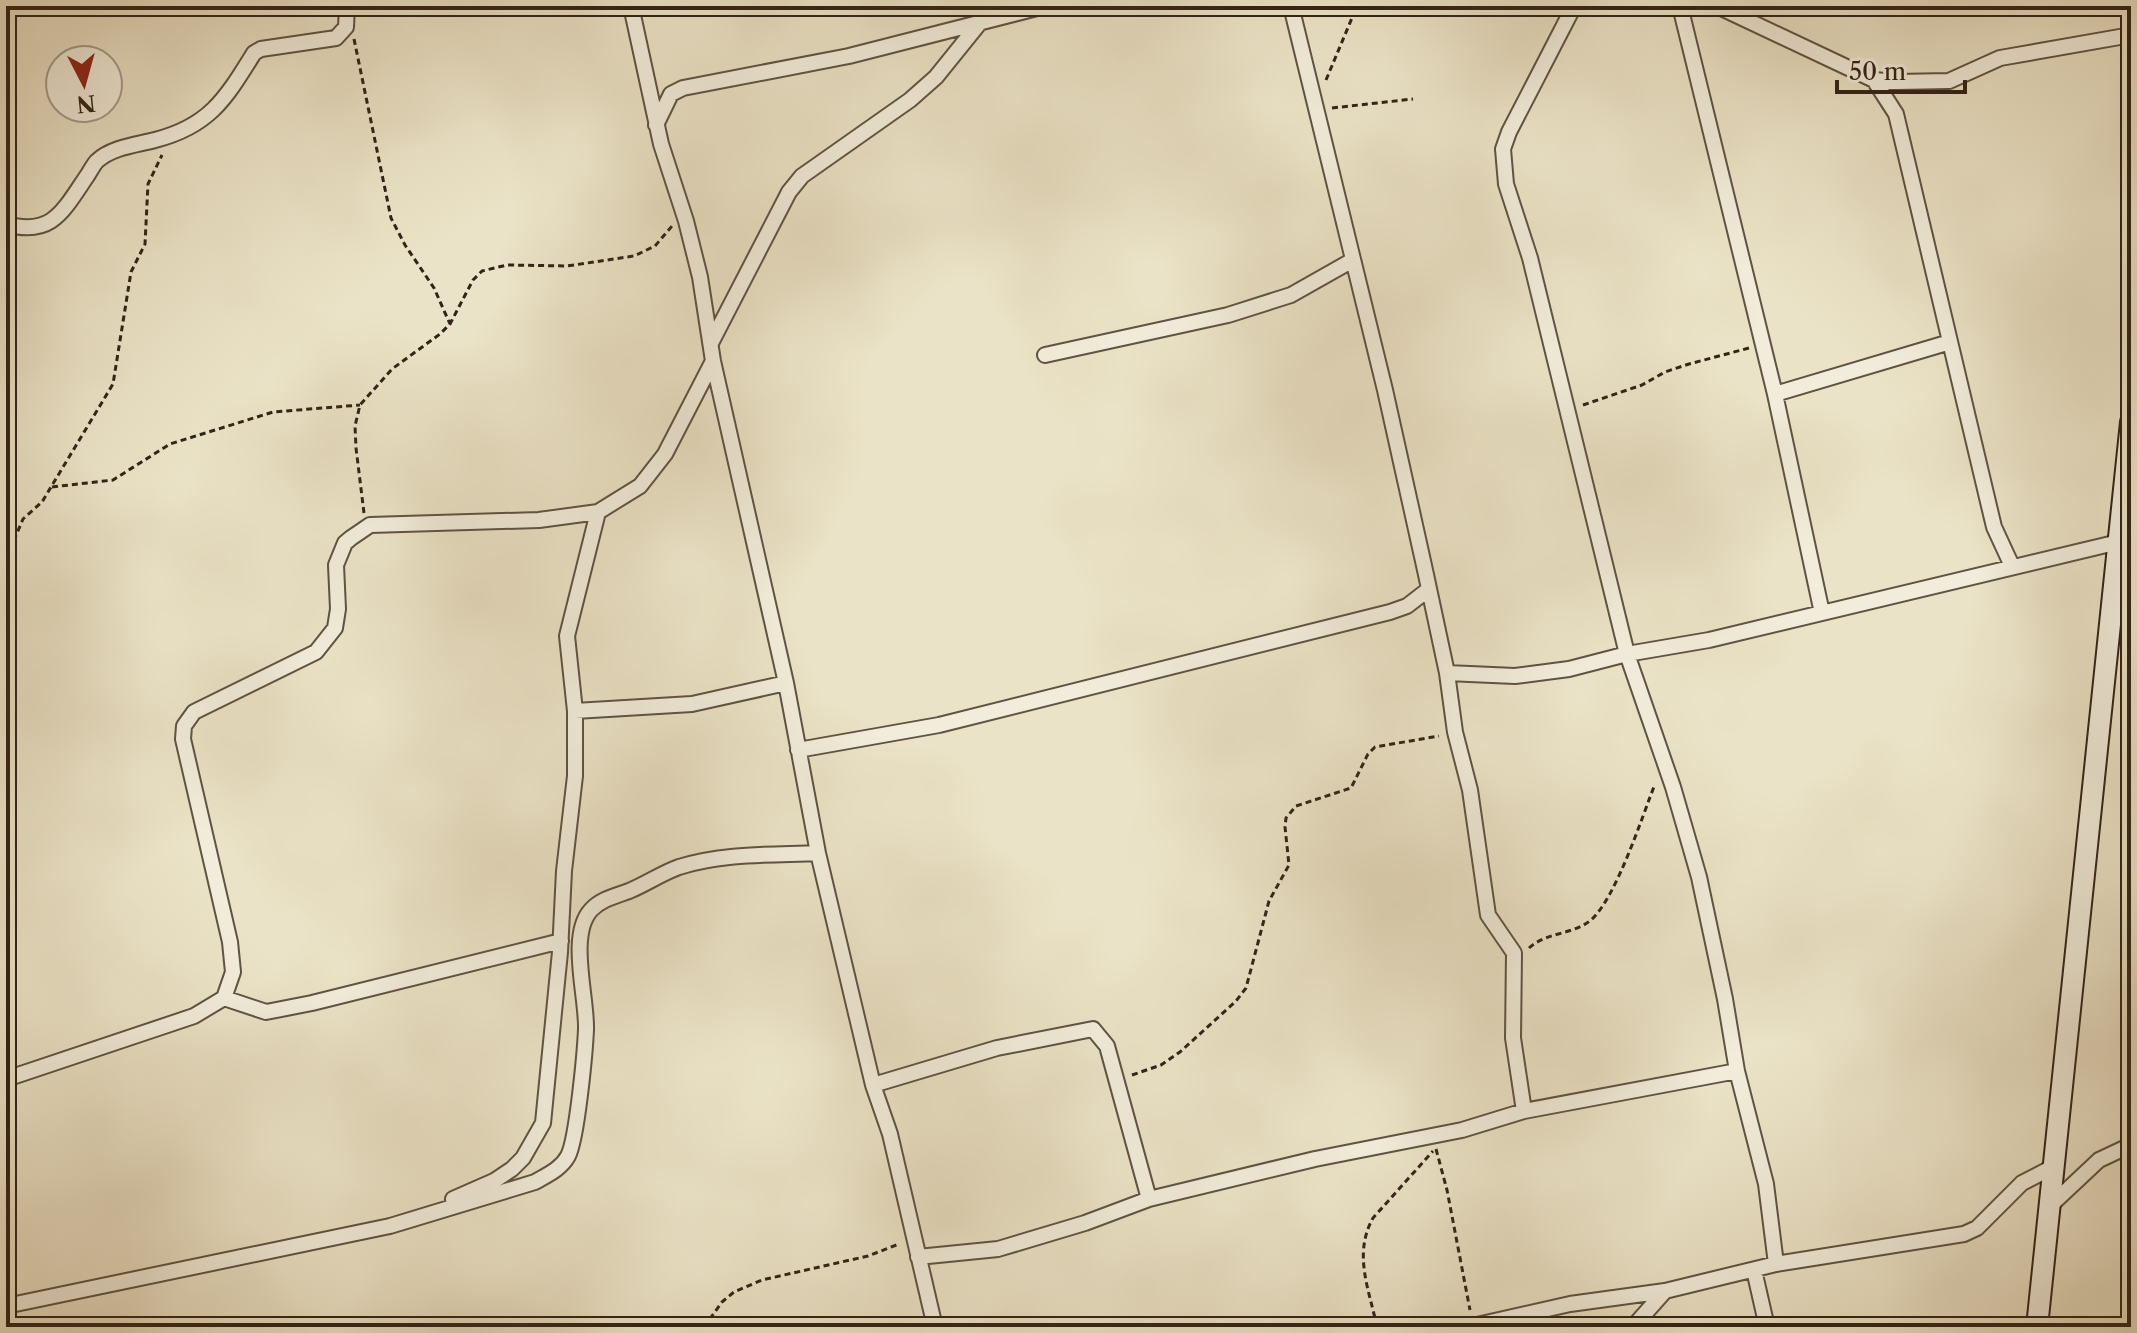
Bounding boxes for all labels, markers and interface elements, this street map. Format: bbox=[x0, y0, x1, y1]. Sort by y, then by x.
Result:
north arrow bbox=[44, 44, 124, 124]
scale bar bbox=[1837, 44, 1965, 94]
text: 50 m bbox=[1849, 57, 1906, 86]
text: N bbox=[75, 89, 97, 118]

